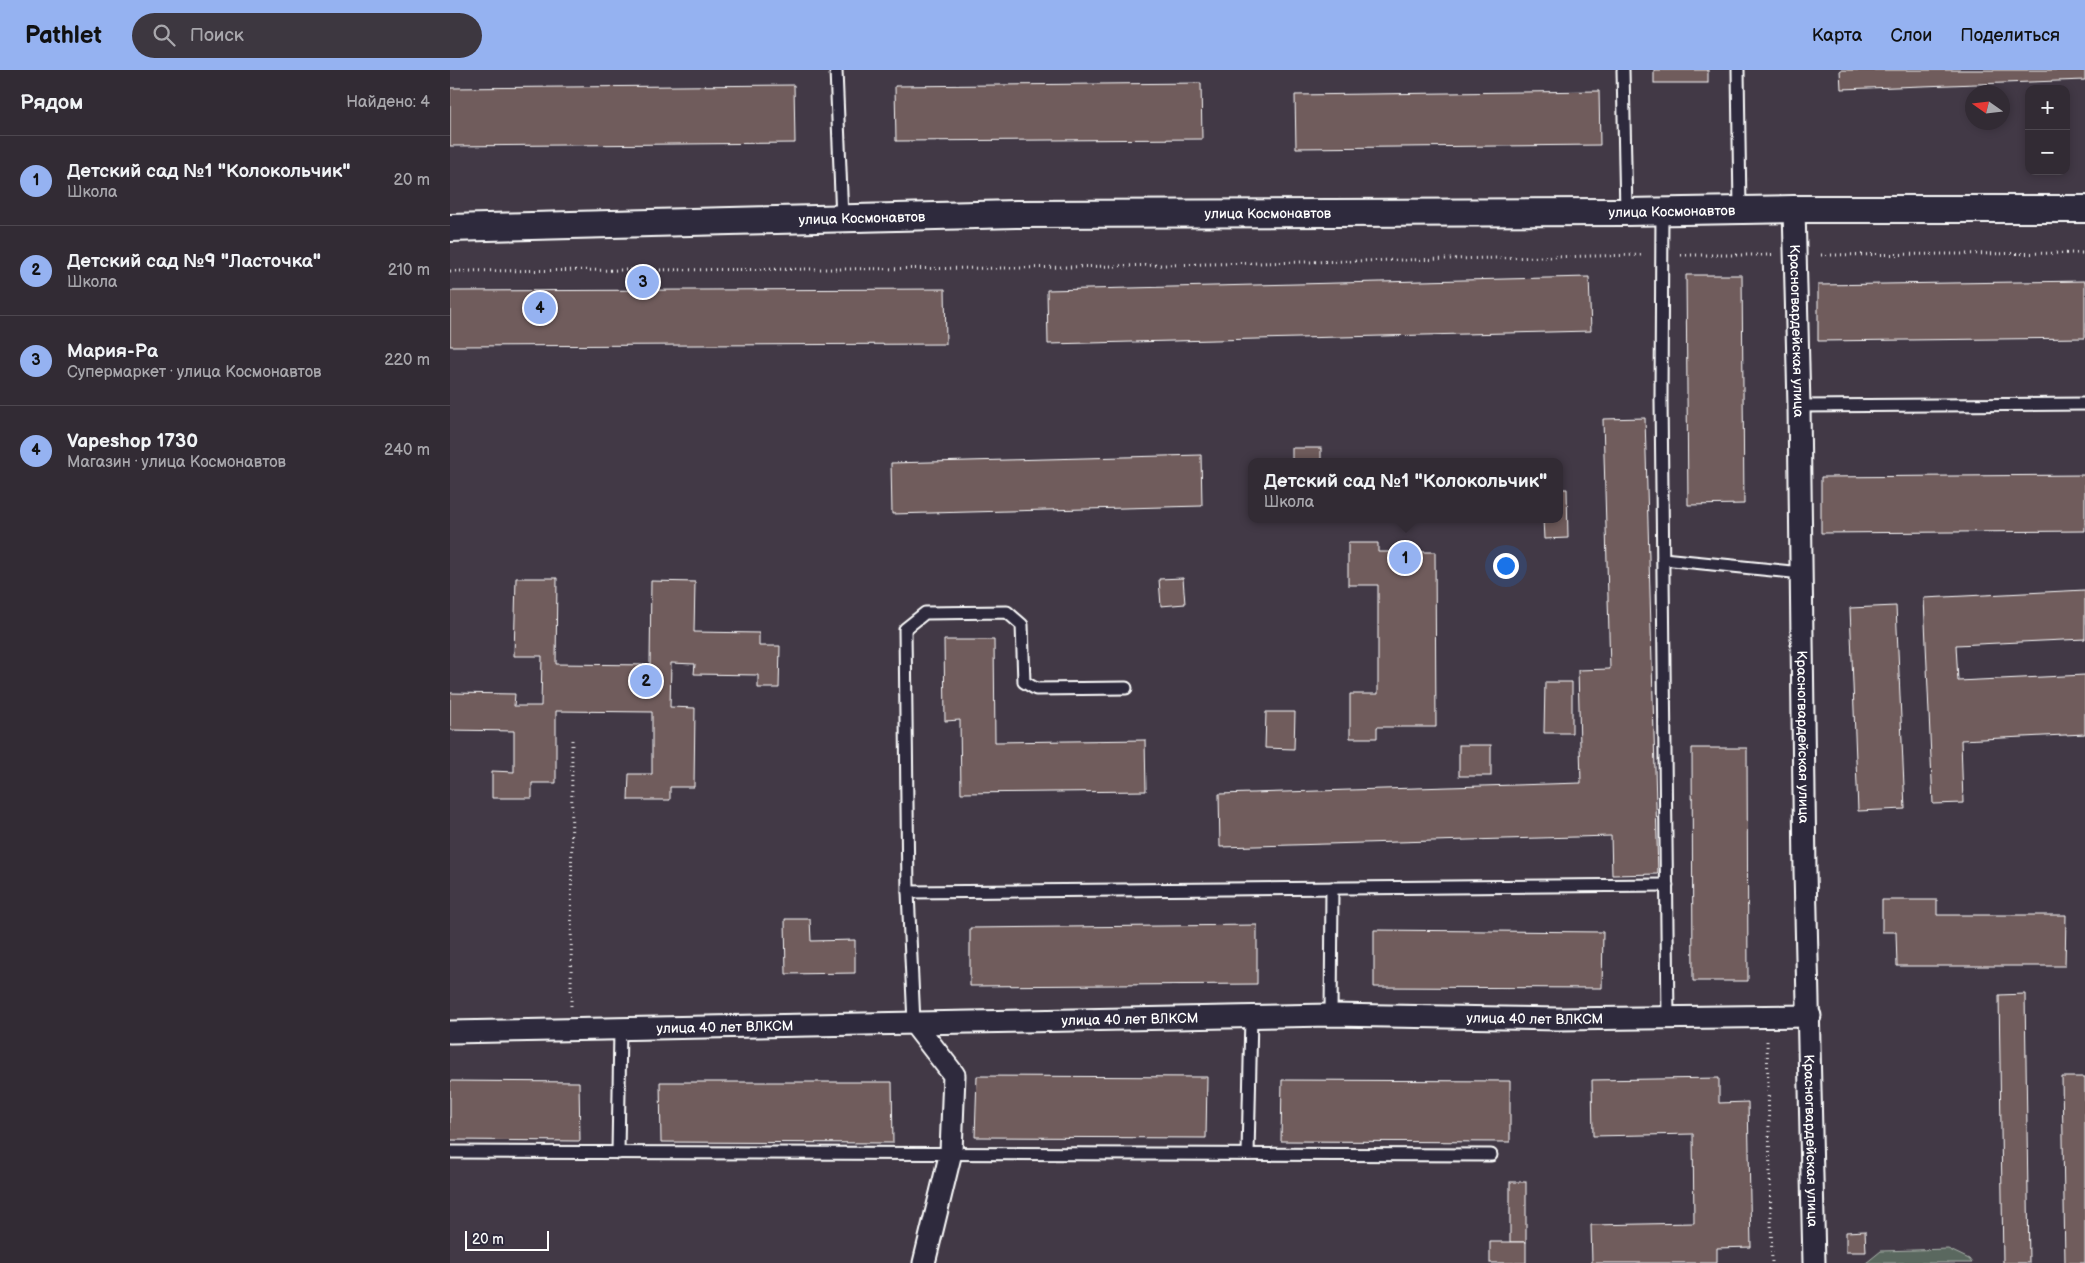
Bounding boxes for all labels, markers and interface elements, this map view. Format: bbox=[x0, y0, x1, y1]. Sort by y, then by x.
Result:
search box bbox=[132, 13, 482, 58]
text: Pathlet bbox=[25, 21, 102, 50]
icon: search bbox=[150, 21, 178, 49]
text: Поиск bbox=[190, 24, 244, 47]
text: Карта bbox=[1812, 25, 1862, 46]
text: Слои bbox=[1890, 25, 1932, 46]
text: Поделиться bbox=[1960, 25, 2060, 46]
north arrow bbox=[1965, 85, 2010, 130]
map controls bbox=[2025, 85, 2070, 175]
button: + bbox=[2025, 85, 2070, 130]
text: Рядом bbox=[20, 90, 83, 115]
text: Найдено: 4 bbox=[346, 93, 430, 112]
button: − bbox=[2025, 130, 2070, 175]
text: Детский сад №1 "Колокольчик" bbox=[67, 160, 350, 183]
text: 1 bbox=[33, 171, 39, 190]
text: 20 m bbox=[394, 171, 430, 190]
text: Школа bbox=[67, 183, 117, 202]
street label: улица Космонавтов bbox=[1608, 202, 1736, 221]
street label: улица Космонавтов bbox=[1204, 204, 1332, 222]
street label: улица Космонавтов bbox=[798, 208, 926, 228]
street label: Красногвардейская улица bbox=[1786, 244, 1808, 418]
text: Детский сад №9 "Ласточка" bbox=[67, 250, 321, 273]
text: 2 bbox=[31, 261, 41, 280]
text: 210 m bbox=[388, 261, 430, 280]
pin: 3 bbox=[627, 263, 659, 301]
text: Школа bbox=[67, 273, 117, 292]
pin: 4 bbox=[524, 289, 556, 327]
text: Мария-Ра bbox=[67, 340, 158, 363]
text: 3 bbox=[31, 351, 41, 370]
text: 220 m bbox=[384, 351, 430, 370]
text: Супермаркет · улица Космонавтов bbox=[67, 363, 321, 382]
text: Vapeshop 1730 bbox=[67, 430, 198, 453]
text: 4 bbox=[31, 441, 41, 460]
text: 240 m bbox=[384, 441, 430, 460]
text: Магазин · улица Космонавтов bbox=[67, 453, 286, 472]
popup bbox=[1248, 458, 1563, 523]
text: Детский сад №1 "Колокольчик" bbox=[1264, 470, 1547, 493]
text: Школа bbox=[1264, 493, 1314, 512]
pin: 1 bbox=[1389, 539, 1421, 577]
your location bbox=[1493, 553, 1519, 579]
street label: Красногвардейская улица bbox=[1794, 650, 1813, 824]
pin: 2 bbox=[630, 662, 662, 700]
street label: улица 40 лет ВЛКСМ bbox=[1061, 1009, 1199, 1029]
street label: улица 40 лет ВЛКСМ bbox=[1466, 1009, 1603, 1028]
street label: улица 40 лет ВЛКСМ bbox=[656, 1017, 794, 1037]
street label: Красногвардейская улица bbox=[1801, 1054, 1822, 1228]
scale bar bbox=[465, 1228, 549, 1251]
text: 20 m bbox=[472, 1231, 504, 1248]

